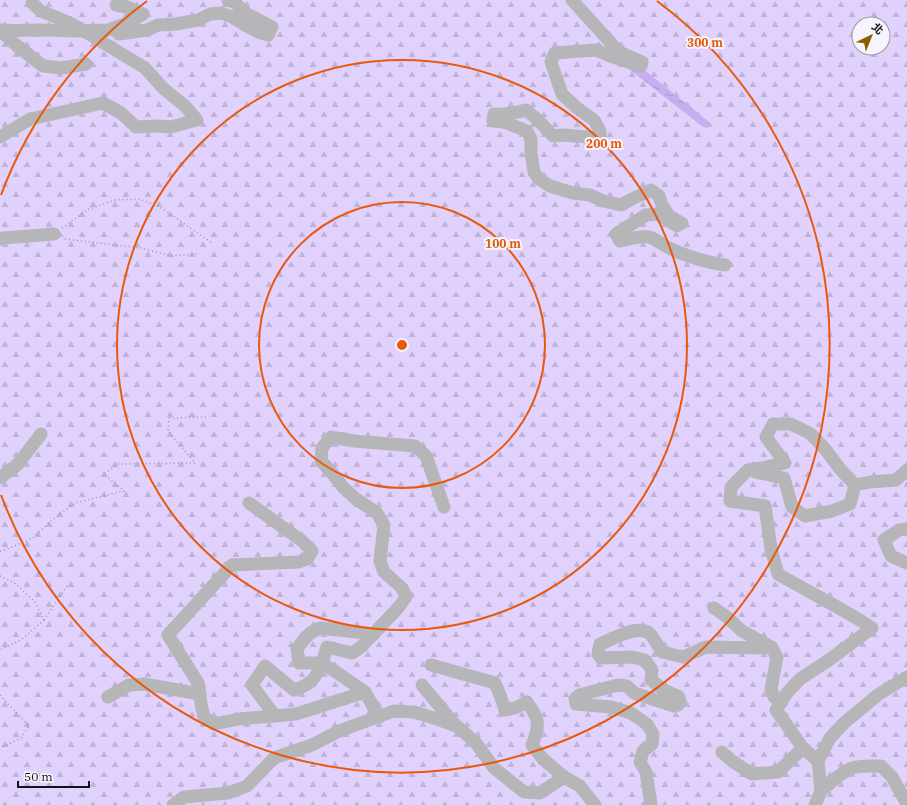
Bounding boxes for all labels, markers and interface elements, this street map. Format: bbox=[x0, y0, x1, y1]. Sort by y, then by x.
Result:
north arrow bbox=[851, 16, 891, 56]
text: 北 bbox=[869, 20, 887, 38]
text: 300 m bbox=[687, 35, 723, 50]
text: 200 m bbox=[586, 136, 622, 151]
text: 100 m bbox=[485, 236, 521, 251]
centre of rings bbox=[395, 338, 409, 352]
scale bar bbox=[18, 763, 89, 789]
text: 50 m bbox=[24, 769, 53, 784]

